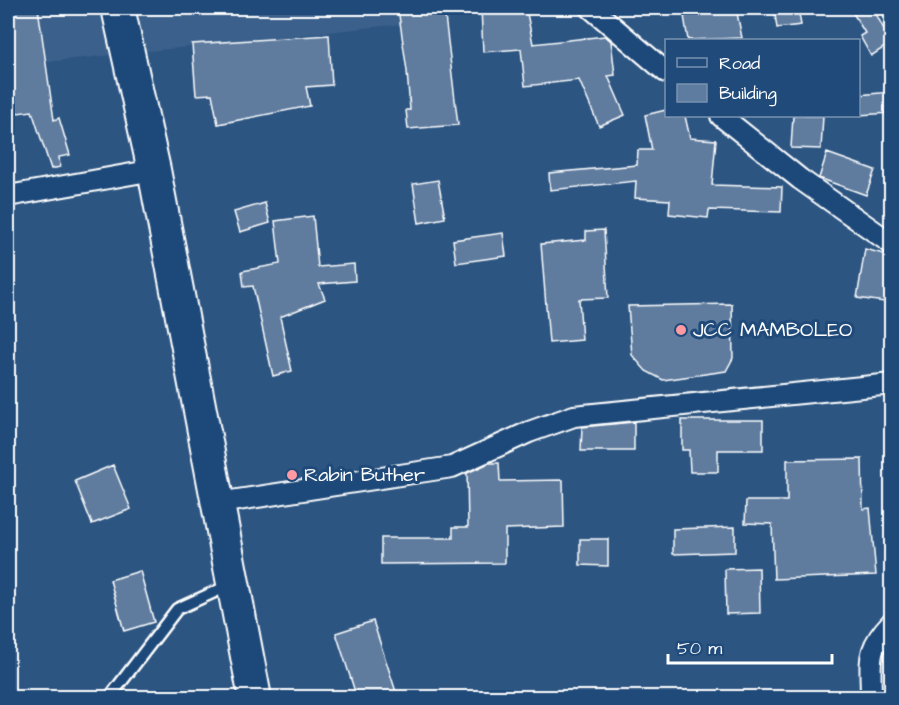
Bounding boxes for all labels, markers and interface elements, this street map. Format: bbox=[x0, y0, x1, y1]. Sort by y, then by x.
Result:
legend bbox=[665, 39, 860, 117]
text: Road bbox=[719, 51, 760, 76]
text: Building bbox=[719, 81, 777, 107]
place label: JCC MAMBOLEO bbox=[693, 316, 853, 344]
marker: JCC MAMBOLEO bbox=[674, 323, 688, 337]
place label: Rabin Buther bbox=[304, 461, 425, 489]
marker: Rabin Buther bbox=[285, 468, 299, 482]
scale bar bbox=[668, 627, 832, 665]
text: 50 m bbox=[677, 636, 722, 661]

